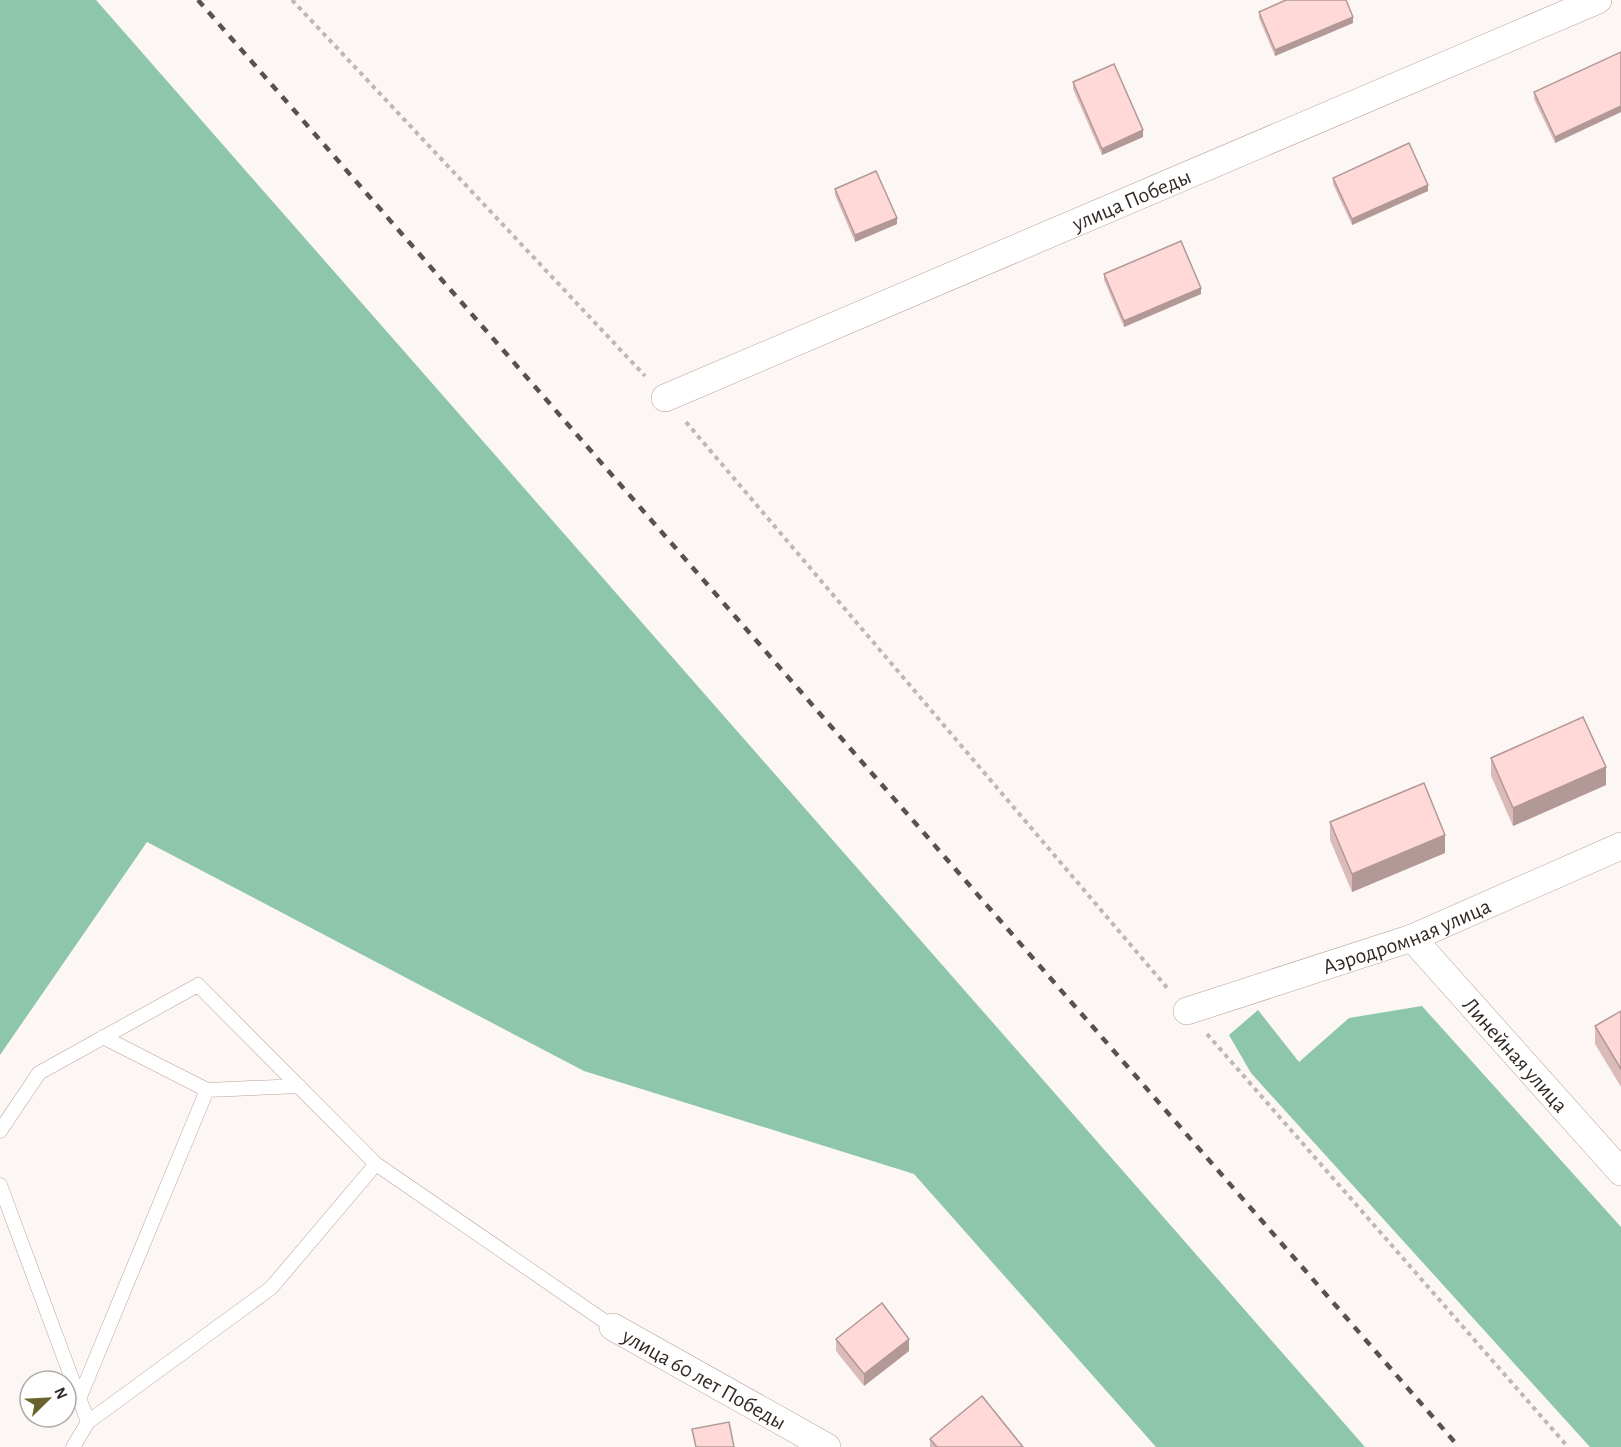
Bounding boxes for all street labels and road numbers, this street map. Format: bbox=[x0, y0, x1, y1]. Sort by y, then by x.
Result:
street label: улица Победы bbox=[1068, 165, 1194, 235]
street label: Аэродромная улица bbox=[1320, 895, 1494, 978]
street label: Линейная улица bbox=[1458, 993, 1572, 1117]
street label: улица 60 лет Победы bbox=[618, 1324, 790, 1434]

